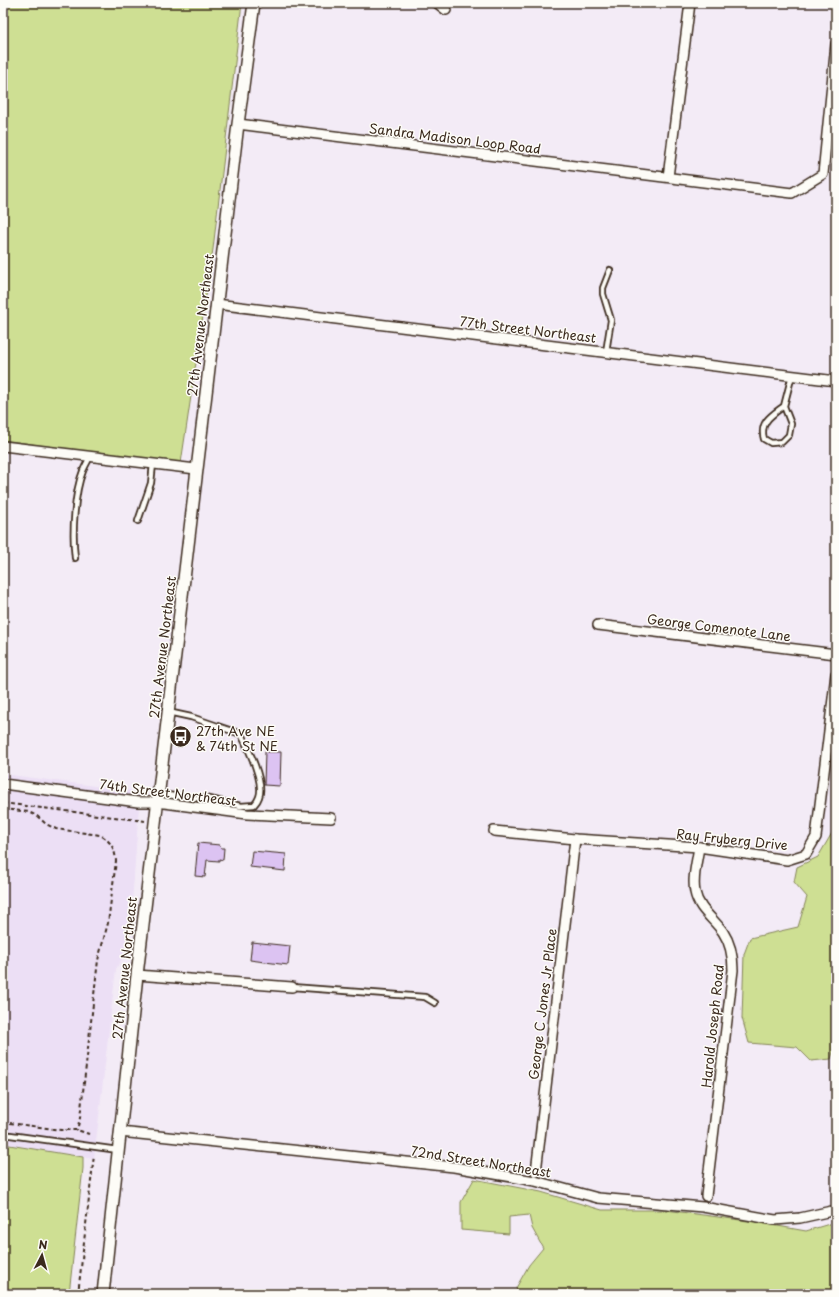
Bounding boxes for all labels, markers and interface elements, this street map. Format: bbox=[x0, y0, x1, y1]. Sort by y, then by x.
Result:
street label: Sandra Madison Loop Road bbox=[368, 118, 542, 158]
street label: 27th Avenue Northeast bbox=[182, 253, 218, 397]
street label: 77th Street Northeast bbox=[459, 311, 597, 347]
street label: 27th Avenue Northeast bbox=[144, 575, 180, 719]
street label: George Comenote Lane bbox=[646, 609, 792, 645]
place label: 27th Ave NE & 74th St NE bbox=[196, 721, 278, 755]
bus stop icon: 27th Ave NE & 74th St NE bbox=[167, 724, 193, 750]
street label: 74th Street Northeast bbox=[98, 774, 238, 810]
street label: Ray Fryberg Drive bbox=[675, 824, 789, 854]
street label: 27th Avenue Northeast bbox=[107, 896, 141, 1040]
street label: George C Jones Jr Place bbox=[523, 927, 561, 1081]
street label: Harold Joseph Road bbox=[696, 963, 728, 1089]
street label: 72nd Street Northeast bbox=[410, 1141, 552, 1181]
north arrow bbox=[22, 1235, 62, 1275]
text: N bbox=[38, 1236, 49, 1253]

